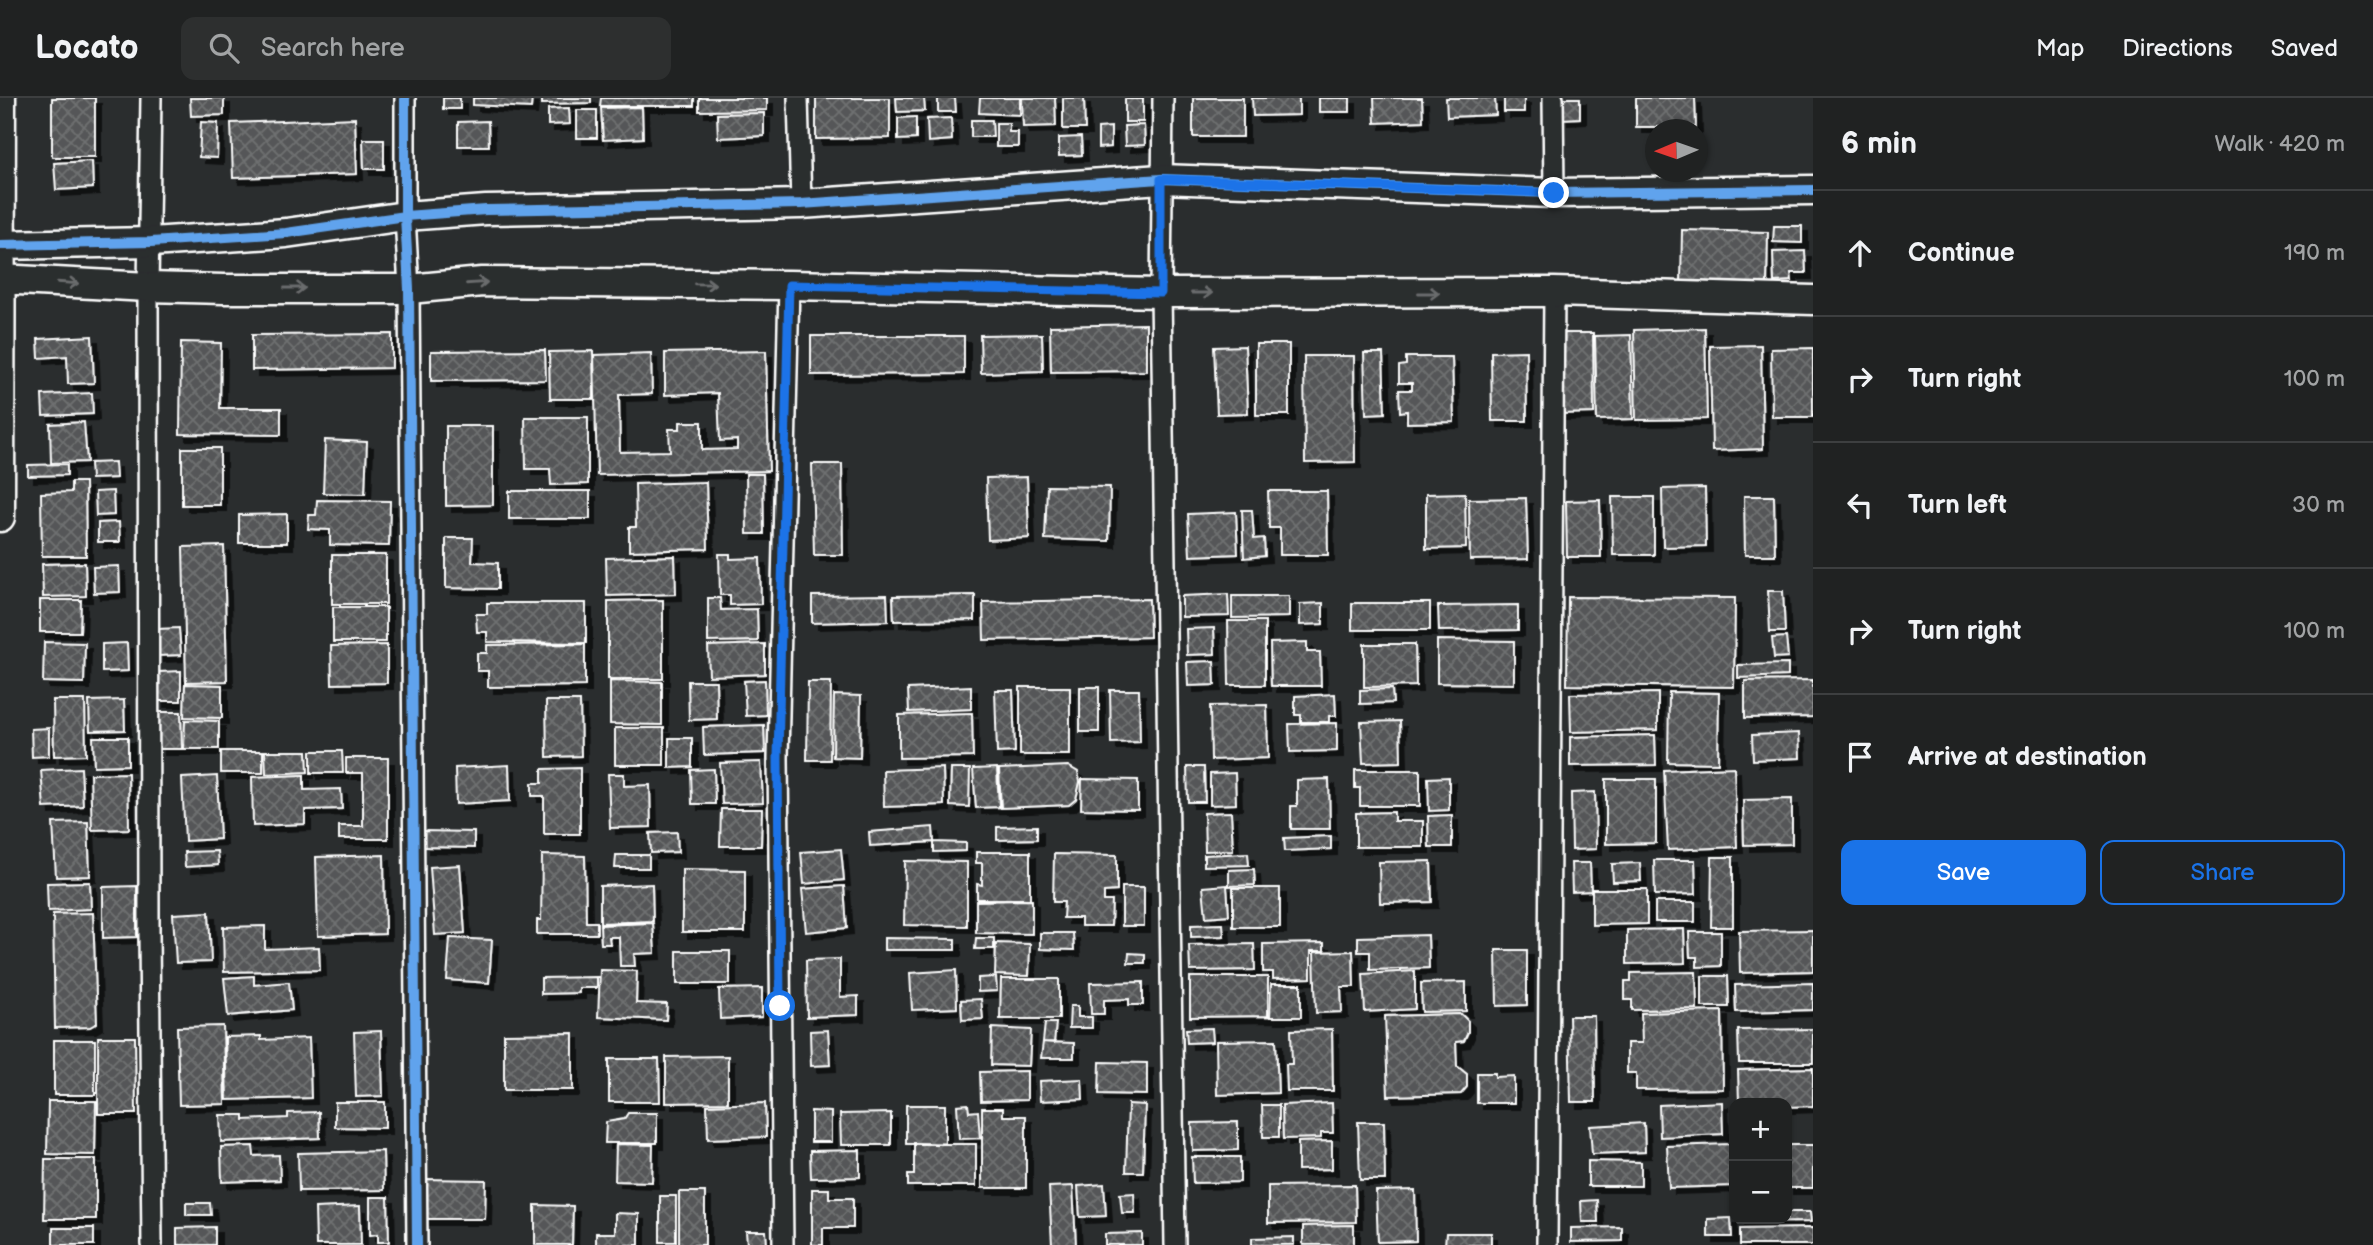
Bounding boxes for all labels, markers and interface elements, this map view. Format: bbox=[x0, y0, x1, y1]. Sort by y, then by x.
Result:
search box bbox=[181, 17, 671, 80]
text: Locato bbox=[35, 28, 139, 68]
icon: search bbox=[205, 29, 243, 67]
text: Search here bbox=[261, 33, 405, 64]
text: Map bbox=[2036, 34, 2084, 63]
text: Directions bbox=[2122, 34, 2233, 63]
text: Saved bbox=[2271, 34, 2338, 63]
north arrow bbox=[1645, 119, 1708, 182]
text: 6 min bbox=[1841, 126, 1917, 162]
text: Walk · 420 m bbox=[2215, 130, 2345, 158]
route end bbox=[1538, 177, 1569, 208]
icon: ahead bbox=[1841, 234, 1879, 272]
text: Continue bbox=[1908, 238, 2015, 269]
text: 190 m bbox=[2284, 239, 2345, 267]
one-way arrow bbox=[56, 276, 79, 289]
one-way arrow bbox=[466, 276, 488, 289]
one-way arrow bbox=[693, 277, 716, 291]
one-way arrow bbox=[284, 281, 307, 295]
one-way arrow bbox=[1190, 286, 1213, 300]
one-way arrow bbox=[1418, 286, 1441, 300]
icon: right bbox=[1841, 360, 1879, 398]
text: Turn right bbox=[1908, 364, 2021, 395]
text: 100 m bbox=[2284, 365, 2345, 393]
icon: left bbox=[1841, 486, 1879, 524]
text: Turn left bbox=[1908, 490, 2007, 521]
text: 30 m bbox=[2292, 491, 2345, 519]
icon: right bbox=[1841, 612, 1879, 650]
text: Turn right bbox=[1908, 616, 2021, 647]
text: 100 m bbox=[2284, 617, 2345, 645]
icon: arrive bbox=[1841, 738, 1879, 776]
text: Arrive at destination bbox=[1908, 742, 2147, 773]
button: Save bbox=[1841, 840, 2086, 905]
button: Share bbox=[2100, 840, 2345, 905]
route start bbox=[764, 990, 795, 1021]
map controls bbox=[1729, 1098, 1792, 1224]
button: + bbox=[1729, 1098, 1792, 1161]
button: − bbox=[1729, 1161, 1792, 1224]

